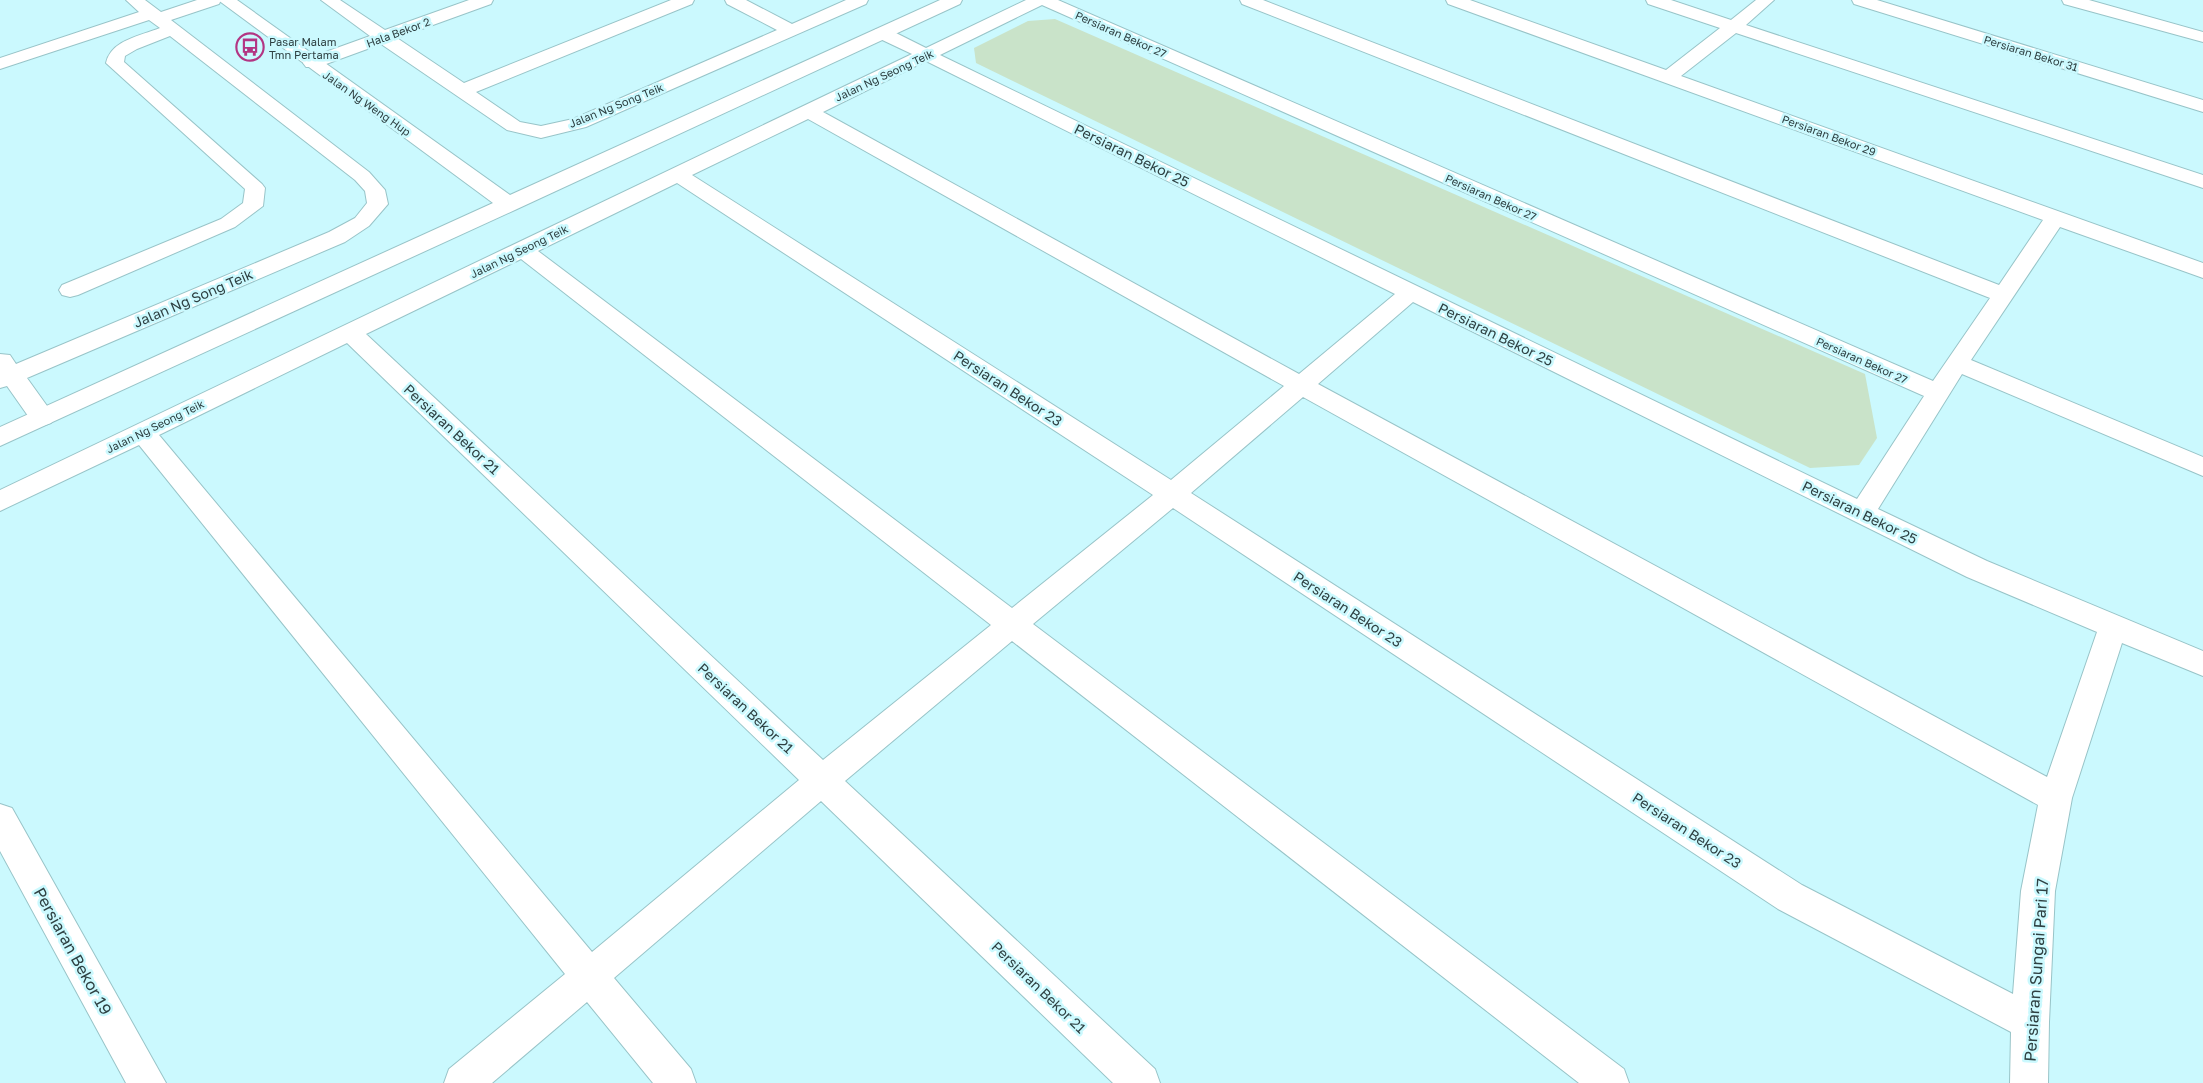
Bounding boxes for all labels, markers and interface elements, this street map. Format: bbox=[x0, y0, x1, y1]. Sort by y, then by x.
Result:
street label: Persiaran Bekor 27 bbox=[1073, 8, 1169, 60]
street label: Hala Bekor 2 bbox=[364, 14, 432, 50]
bus stop icon: Pasar Malam Tmn Pertama bbox=[235, 32, 265, 62]
street label: Persiaran Bekor 31 bbox=[1982, 32, 2080, 74]
place label: Pasar Malam Tmn Pertama bbox=[269, 35, 339, 61]
street label: Jalan Ng Seong Teik bbox=[833, 46, 935, 104]
street label: Jalan Ng Weng Hup bbox=[321, 68, 414, 138]
street label: Jalan Ng Song Teik bbox=[567, 80, 665, 130]
street label: Persiaran Bekor 29 bbox=[1780, 112, 1878, 158]
street label: Persiaran Bekor 25 bbox=[1072, 120, 1192, 190]
street label: Persiaran Bekor 27 bbox=[1443, 171, 1539, 223]
street label: Jalan Ng Seong Teik bbox=[468, 222, 570, 280]
street label: Jalan Ng Song Teik bbox=[131, 265, 255, 331]
street label: Persiaran Bekor 25 bbox=[1436, 299, 1556, 369]
street label: Persiaran Bekor 27 bbox=[1814, 334, 1910, 386]
street label: Persiaran Bekor 23 bbox=[951, 347, 1065, 429]
street label: Persiaran Bekor 21 bbox=[401, 380, 503, 478]
street label: Jalan Ng Seong Teik bbox=[104, 397, 206, 455]
street label: Persiaran Bekor 25 bbox=[1800, 477, 1920, 547]
street label: Persiaran Bekor 23 bbox=[1291, 568, 1405, 650]
street label: Persiaran Bekor 21 bbox=[695, 659, 797, 757]
street label: Persiaran Bekor 23 bbox=[1630, 789, 1744, 871]
street label: Persiaran Sungai Pari 17 bbox=[2020, 878, 2052, 1062]
street label: Persiaran Bekor 19 bbox=[30, 884, 116, 1018]
street label: Persiaran Bekor 21 bbox=[988, 938, 1090, 1036]

